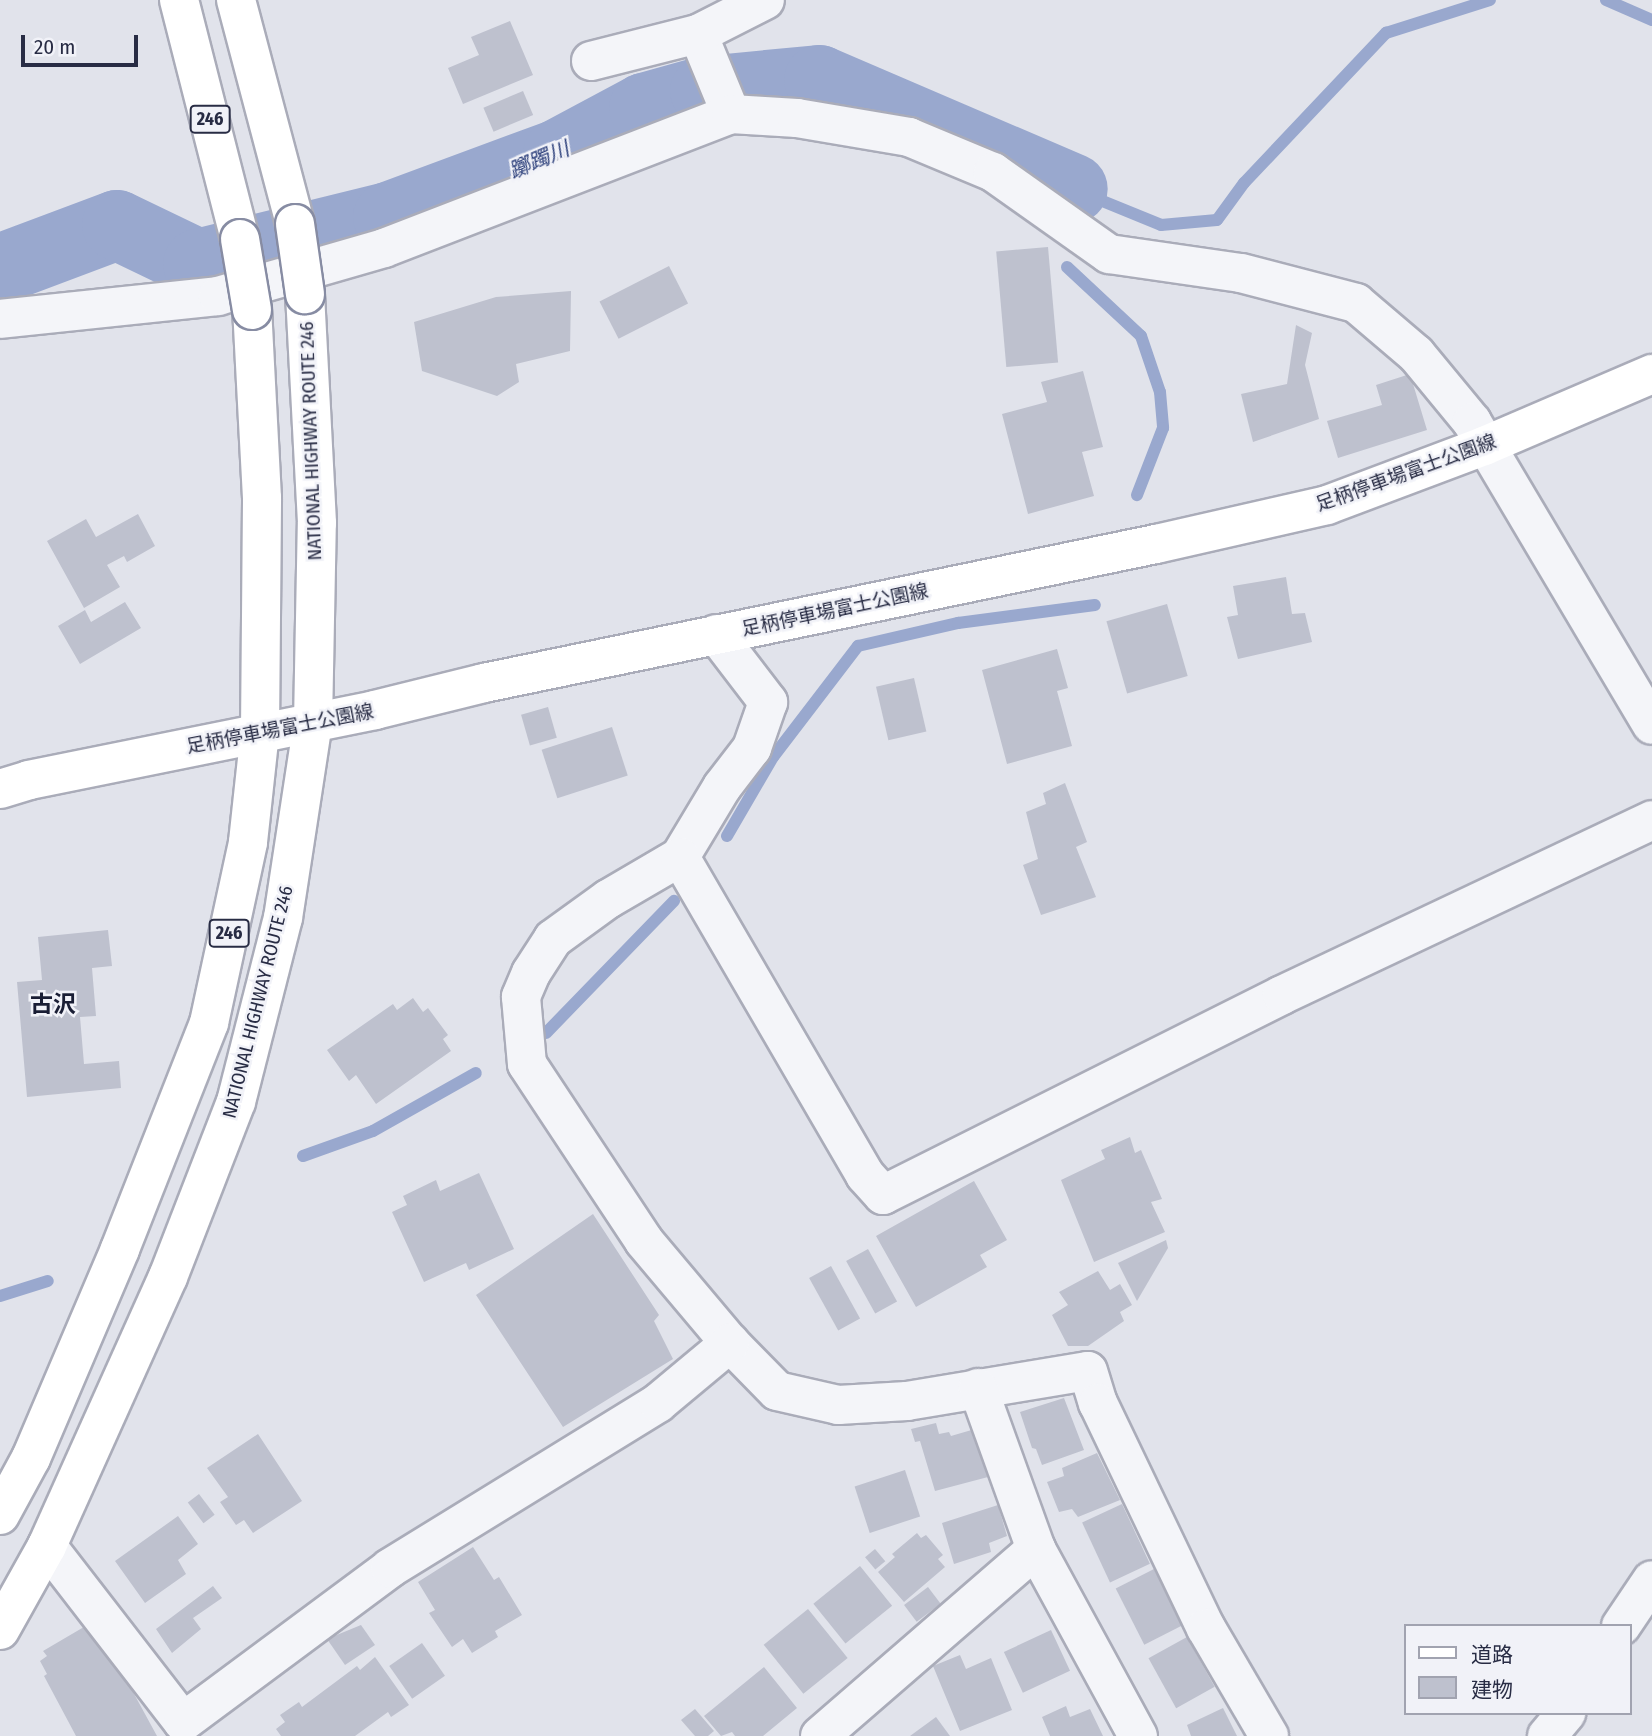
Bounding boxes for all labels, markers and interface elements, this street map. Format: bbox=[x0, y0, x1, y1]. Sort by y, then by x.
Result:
scale bar bbox=[24, 21, 142, 65]
text: 20 m bbox=[34, 34, 75, 60]
road number: 246 bbox=[189, 104, 231, 134]
water label: 躑躅川 bbox=[505, 136, 573, 184]
street label: NATIONAL HIGHWAY ROUTE 246 bbox=[295, 321, 327, 561]
street label: 足柄停車場富士公園線 bbox=[1313, 430, 1499, 516]
street label: 足柄停車場富士公園線 bbox=[740, 579, 930, 641]
street label: 足柄停車場富士公園線 bbox=[185, 700, 375, 758]
street label: NATIONAL HIGHWAY ROUTE 246 bbox=[218, 883, 298, 1121]
road number: 246 bbox=[208, 918, 250, 948]
district label: 古沢 bbox=[30, 990, 76, 1018]
legend bbox=[1404, 1624, 1631, 1715]
text: 道路 bbox=[1471, 1642, 1513, 1668]
text: 建物 bbox=[1471, 1677, 1513, 1703]

